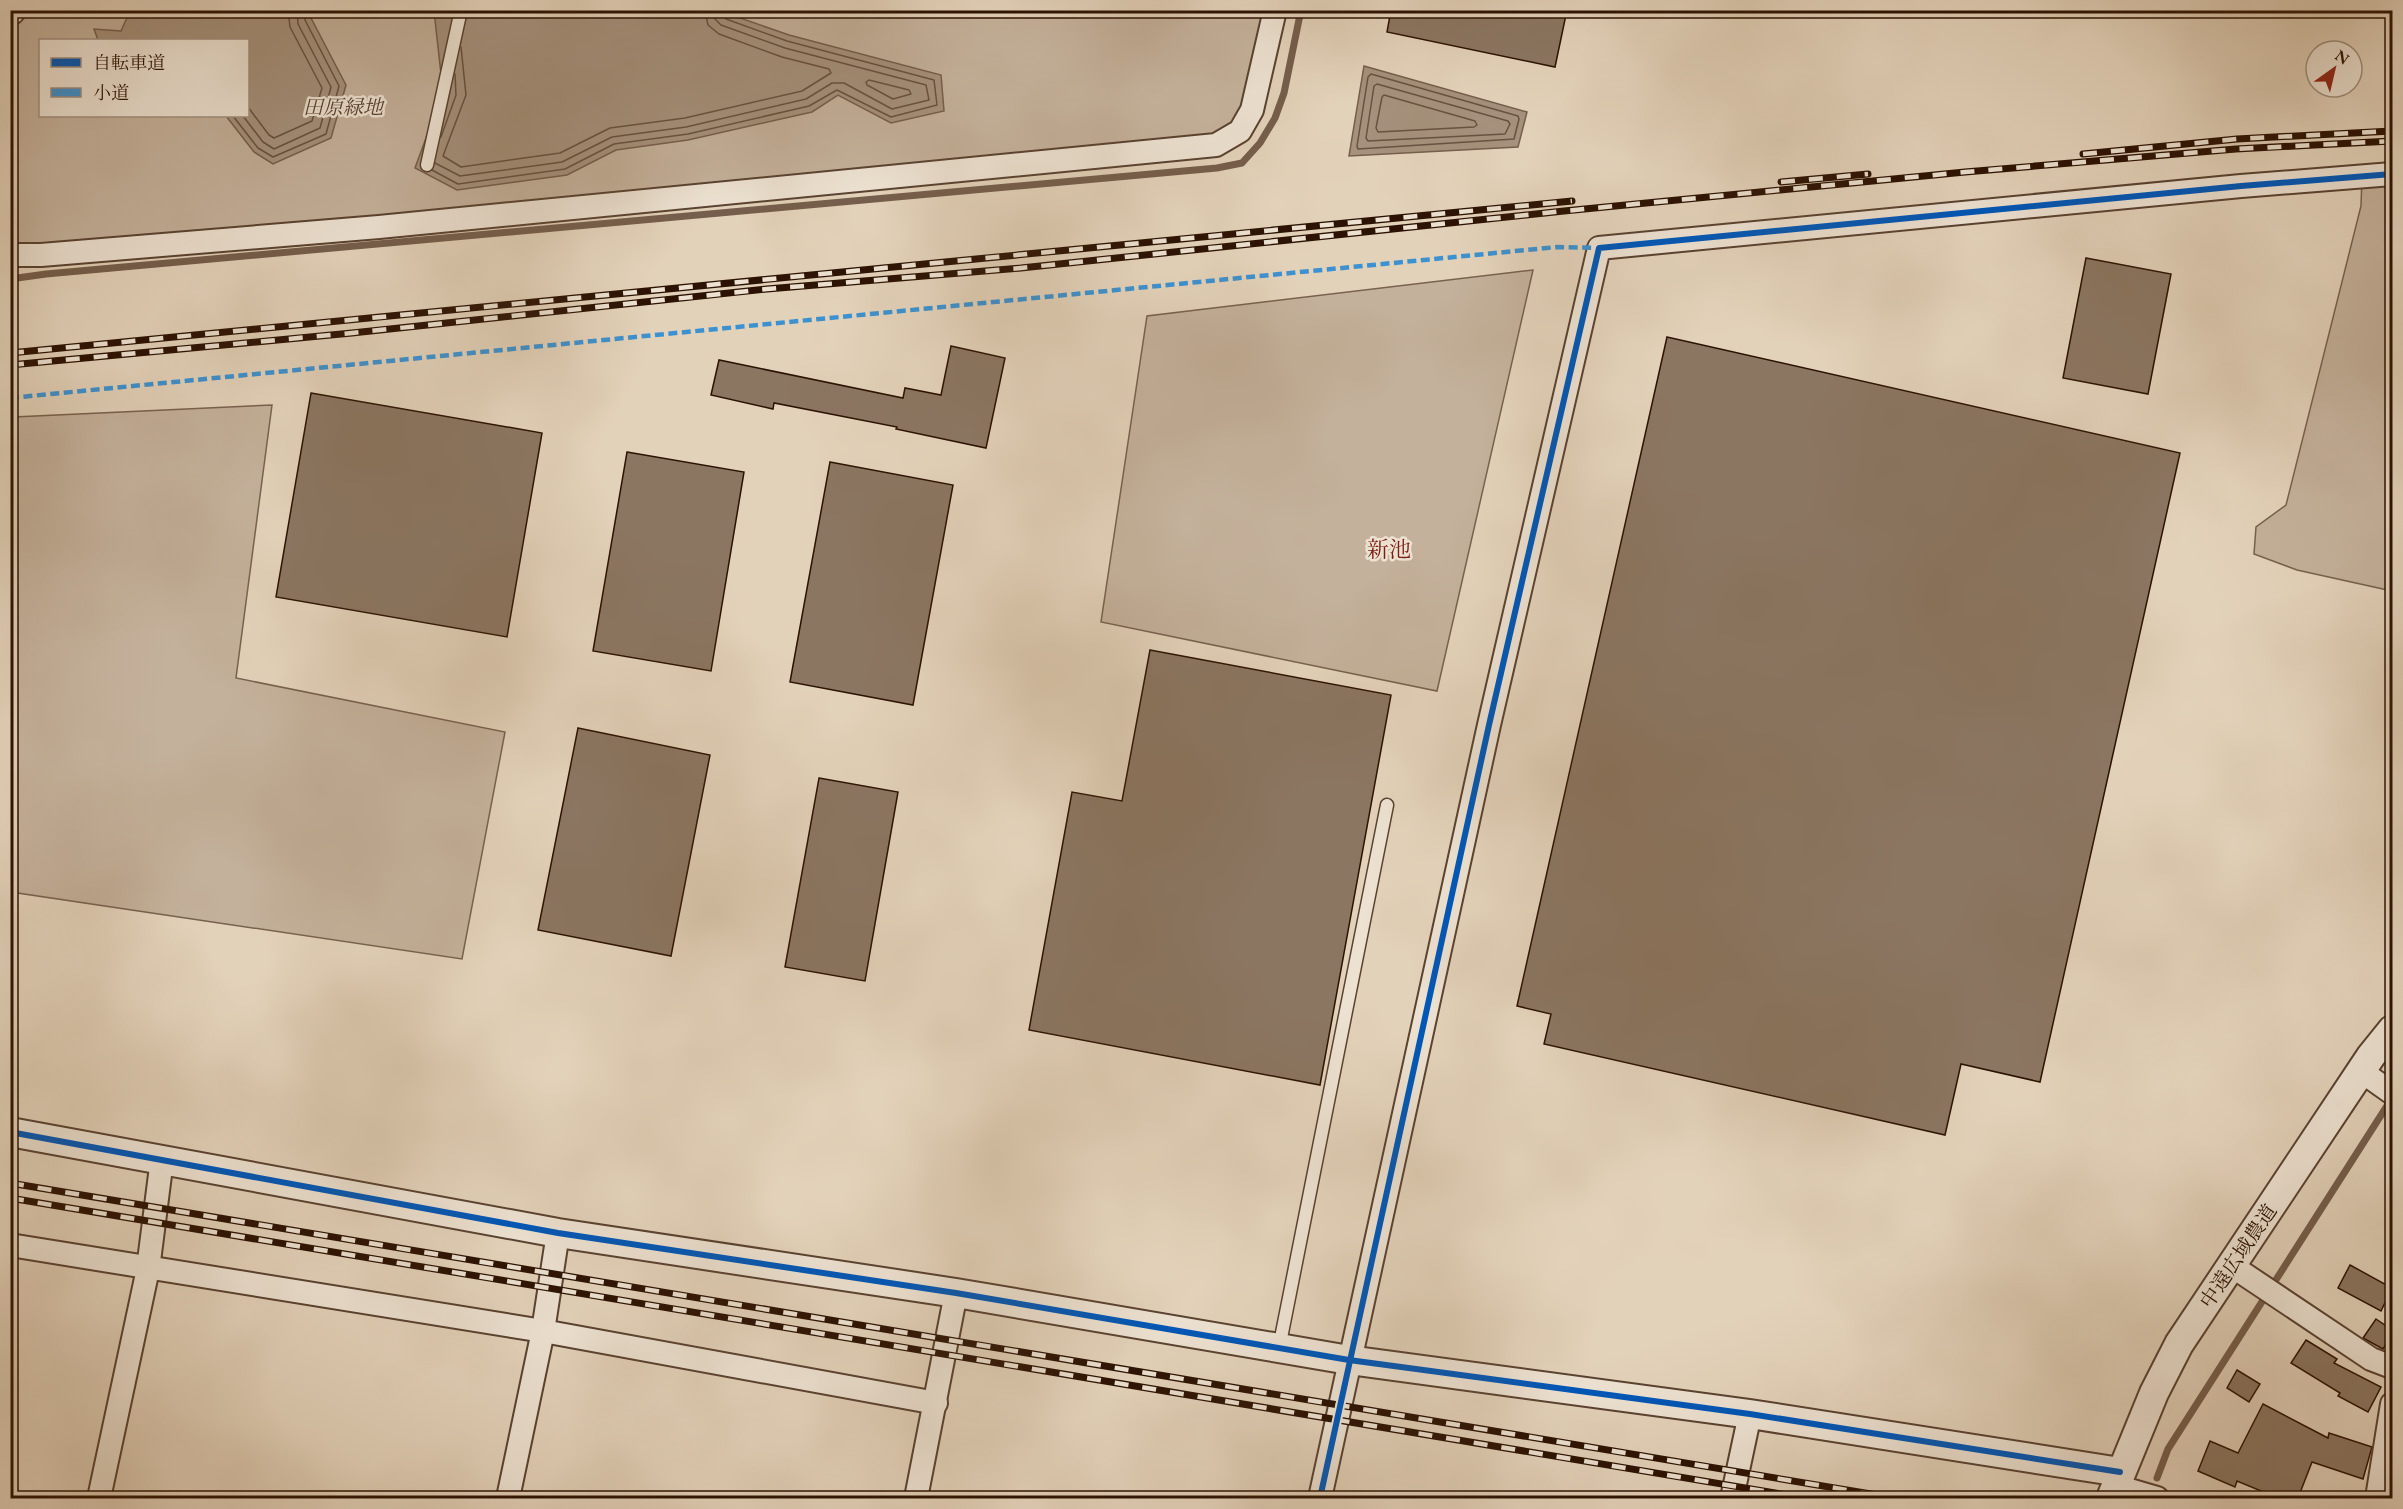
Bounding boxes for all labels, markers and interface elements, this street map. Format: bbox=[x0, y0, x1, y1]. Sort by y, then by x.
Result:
legend bbox=[39, 39, 249, 117]
north arrow bbox=[2304, 39, 2364, 99]
text: N bbox=[2331, 45, 2353, 69]
text: 自転車道 bbox=[93, 51, 165, 74]
text: 小道 bbox=[93, 81, 129, 104]
park label: 田原緑地 bbox=[303, 94, 385, 120]
district label: 新池 bbox=[1367, 535, 1411, 564]
street label: 中遠広域農道 bbox=[2194, 1199, 2282, 1313]

